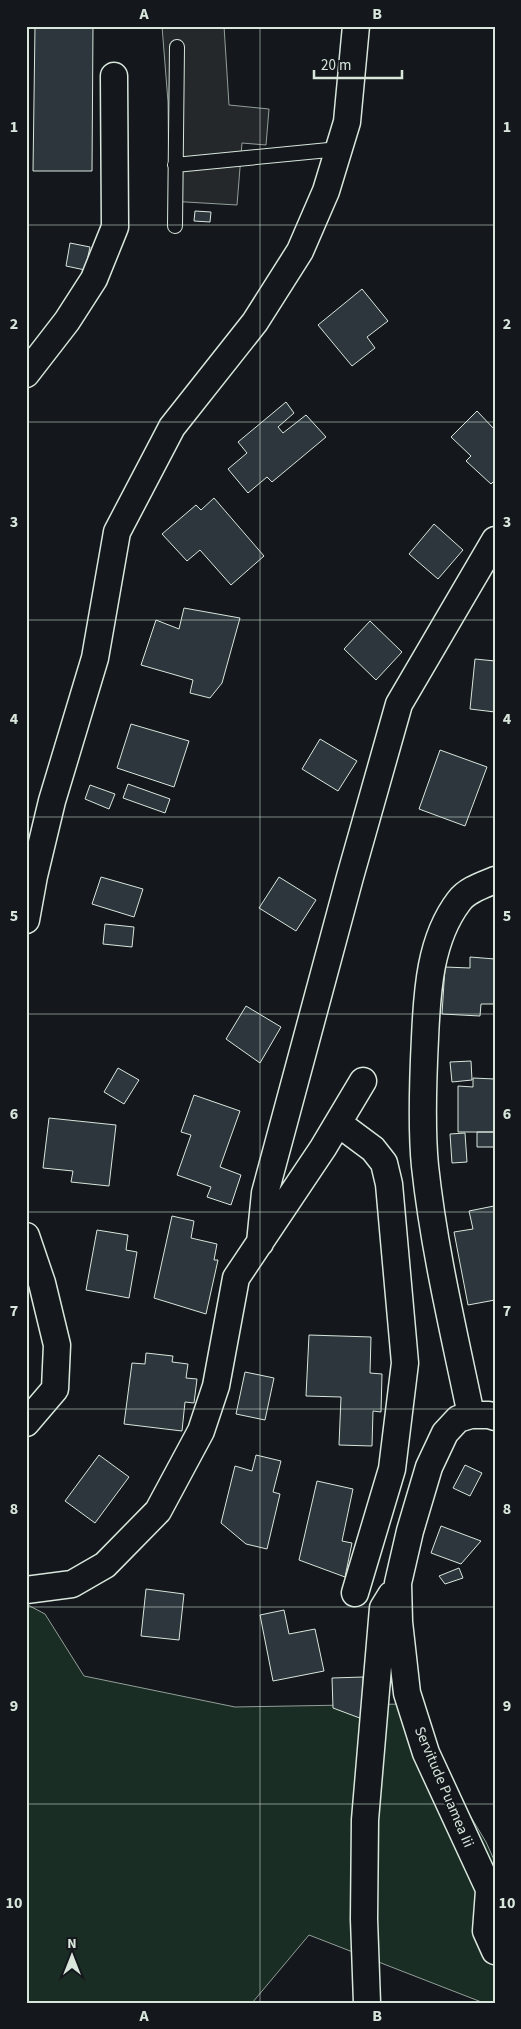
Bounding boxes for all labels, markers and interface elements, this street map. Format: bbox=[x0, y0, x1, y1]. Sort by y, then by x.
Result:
text: A bbox=[138, 3, 149, 25]
text: B bbox=[372, 3, 382, 25]
scale bar bbox=[314, 48, 401, 80]
text: 20 m bbox=[321, 55, 351, 76]
text: 1 bbox=[10, 116, 18, 138]
text: 1 bbox=[503, 116, 511, 138]
text: 2 bbox=[10, 313, 18, 335]
text: 2 bbox=[503, 313, 511, 335]
text: 3 bbox=[10, 511, 18, 533]
text: 3 bbox=[503, 511, 511, 533]
text: 4 bbox=[10, 708, 19, 730]
text: 4 bbox=[503, 708, 512, 730]
text: 5 bbox=[10, 905, 18, 927]
text: 5 bbox=[503, 905, 511, 927]
text: 6 bbox=[10, 1103, 18, 1125]
text: 6 bbox=[503, 1103, 511, 1125]
text: 7 bbox=[10, 1300, 18, 1322]
text: 7 bbox=[503, 1300, 511, 1322]
text: 8 bbox=[10, 1498, 18, 1520]
text: 8 bbox=[503, 1498, 511, 1520]
text: 9 bbox=[10, 1695, 18, 1717]
text: 9 bbox=[503, 1695, 511, 1717]
street label: Servitude Puamea Iii bbox=[409, 1723, 479, 1851]
text: 10 bbox=[6, 1892, 22, 1914]
text: 10 bbox=[499, 1892, 515, 1914]
north arrow bbox=[48, 1932, 98, 1982]
text: N bbox=[67, 1934, 77, 1954]
text: A bbox=[138, 2005, 149, 2027]
text: B bbox=[372, 2005, 382, 2027]

